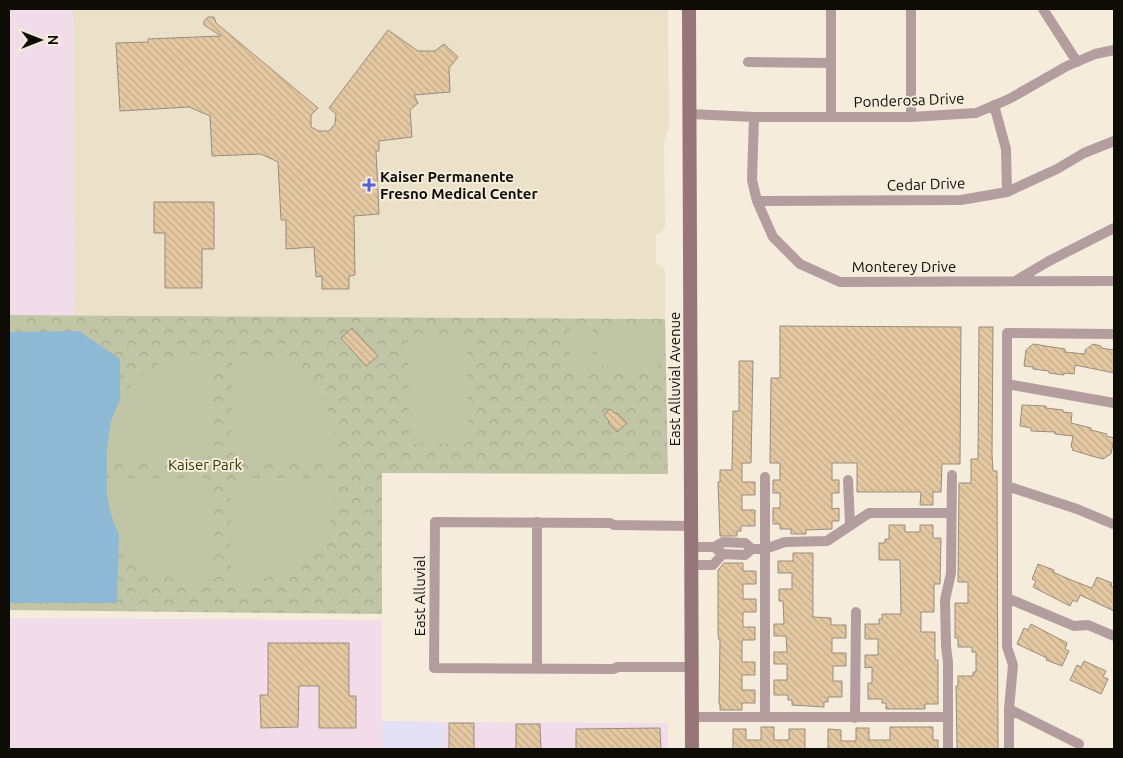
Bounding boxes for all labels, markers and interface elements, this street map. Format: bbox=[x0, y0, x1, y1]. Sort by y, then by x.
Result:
north arrow bbox=[15, 15, 65, 65]
text: N bbox=[45, 35, 61, 45]
street label: Ponderosa Drive bbox=[853, 90, 965, 110]
place label: Kaiser Permanente Fresno Medical Center bbox=[380, 168, 538, 202]
street label: Cedar Drive bbox=[886, 174, 966, 194]
marker: Kaiser Permanente Fresno Medical Center bbox=[362, 178, 376, 192]
street label: Monterey Drive bbox=[852, 258, 956, 275]
street label: East Alluvial Avenue bbox=[666, 312, 683, 446]
park label: Kaiser Park bbox=[168, 456, 243, 473]
street label: East Alluvial bbox=[411, 556, 428, 636]

